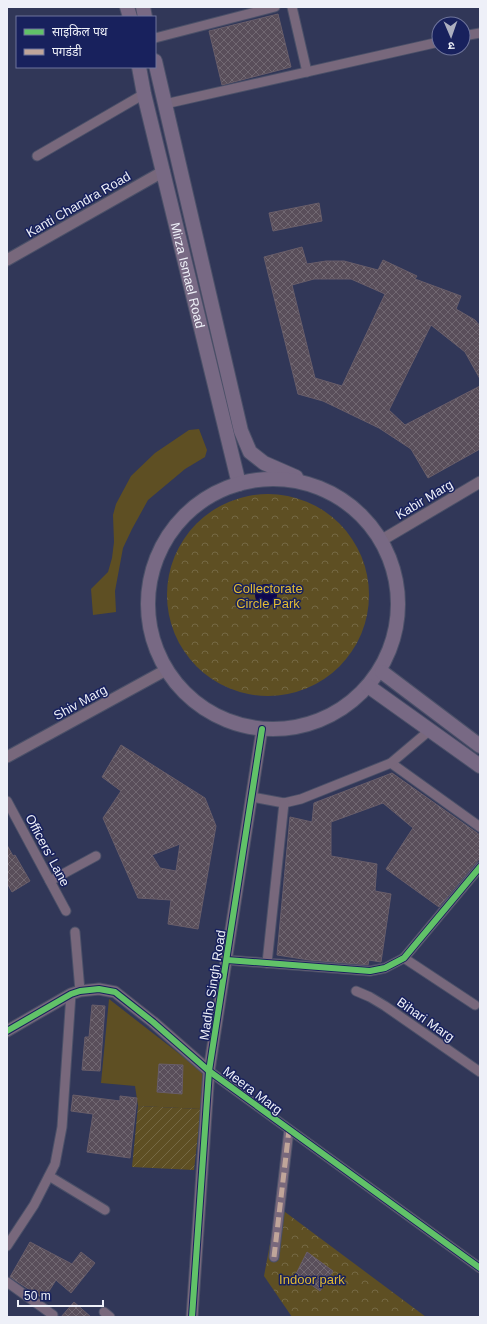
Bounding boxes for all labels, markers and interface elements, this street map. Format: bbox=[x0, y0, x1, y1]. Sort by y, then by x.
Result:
legend bbox=[16, 16, 156, 68]
north arrow bbox=[431, 16, 471, 56]
text: साइकिल पथ bbox=[52, 24, 108, 39]
text: उ bbox=[447, 40, 455, 52]
text: पगडंडी bbox=[52, 44, 82, 59]
street label: Kanti Chandra Road bbox=[23, 168, 133, 240]
street label: Mirza Ismael Road bbox=[168, 221, 208, 330]
street label: Kabir Marg bbox=[393, 477, 455, 522]
park label: Collectorate Circle Park bbox=[233, 581, 303, 611]
street label: Shiv Marg bbox=[51, 682, 109, 723]
street label: Officers' Lane bbox=[22, 812, 73, 889]
street label: Madho Singh Road bbox=[196, 929, 229, 1041]
street label: Bihari Marg bbox=[394, 994, 457, 1045]
street label: Meera Marg bbox=[220, 1063, 285, 1117]
park label: Indoor park bbox=[279, 1272, 345, 1287]
scale bar bbox=[18, 1282, 103, 1308]
text: 50 m bbox=[24, 1289, 51, 1303]

